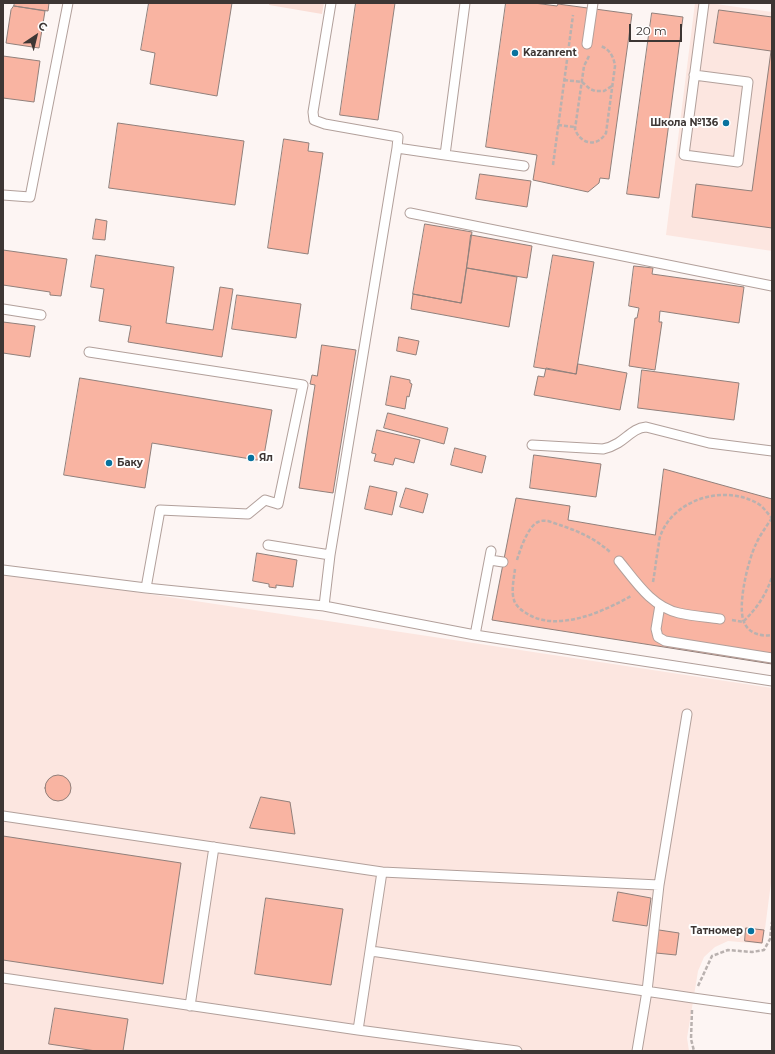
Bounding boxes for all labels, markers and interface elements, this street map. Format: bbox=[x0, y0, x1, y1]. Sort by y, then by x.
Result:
north arrow bbox=[16, 16, 56, 56]
scale bar bbox=[631, 16, 684, 42]
text: С bbox=[36, 18, 50, 34]
text: 20 m bbox=[636, 23, 667, 38]
place label: Kazanrent bbox=[523, 47, 577, 59]
marker: Kazanrent bbox=[510, 48, 520, 58]
place label: Школа №136 bbox=[650, 117, 718, 129]
marker: Школа №136 bbox=[721, 118, 731, 128]
place label: Ял bbox=[259, 452, 273, 464]
marker: Ял bbox=[246, 453, 256, 463]
place label: Баку bbox=[117, 457, 143, 469]
marker: Баку bbox=[104, 458, 114, 468]
place label: Татномер bbox=[691, 925, 743, 937]
marker: Татномер bbox=[746, 926, 756, 936]

